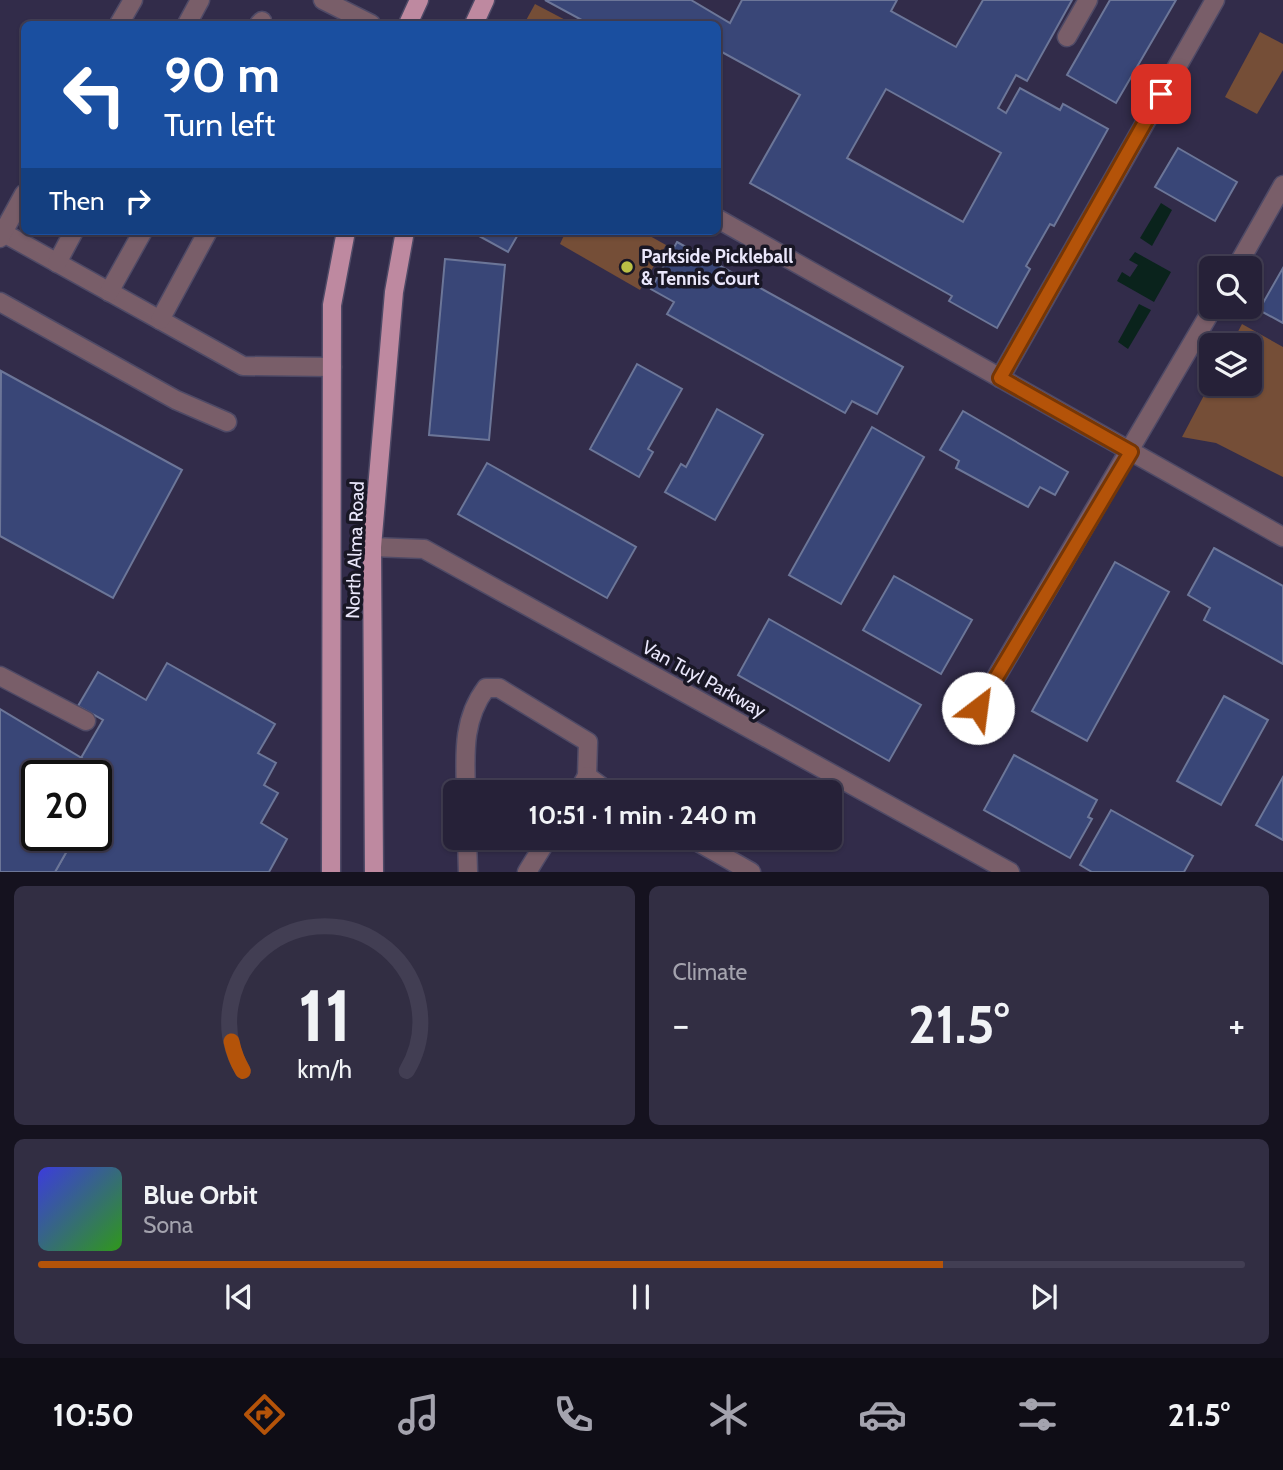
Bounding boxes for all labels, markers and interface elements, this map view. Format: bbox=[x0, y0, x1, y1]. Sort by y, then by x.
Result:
text: 90 m bbox=[164, 45, 280, 104]
icon: left bbox=[49, 49, 140, 140]
pin bbox=[1131, 64, 1191, 124]
icon: arrive bbox=[1142, 75, 1180, 113]
text: Turn left bbox=[164, 105, 275, 144]
icon: right bbox=[119, 182, 157, 220]
text: Then bbox=[49, 185, 105, 217]
place label: Parkside Pickleball & Tennis Court bbox=[641, 245, 793, 290]
map controls bbox=[1199, 256, 1262, 396]
button: search bbox=[1199, 256, 1262, 319]
marker: Parkside Pickleball & Tennis Court bbox=[619, 259, 635, 275]
button: layers bbox=[1199, 333, 1262, 396]
street label: North Alma Road bbox=[341, 481, 369, 619]
street label: Van Tuyl Parkway bbox=[638, 636, 770, 723]
position arrow bbox=[941, 671, 1015, 745]
speed limit sign: 20 bbox=[21, 760, 112, 851]
text: 10:51 · 1 min · 240 m bbox=[528, 799, 757, 831]
text: Climate bbox=[673, 958, 747, 986]
text: 11 bbox=[297, 972, 351, 1060]
text: 21.5° bbox=[908, 993, 1009, 1056]
text: − bbox=[673, 1001, 689, 1048]
text: + bbox=[1228, 1001, 1245, 1048]
text: km/h bbox=[297, 1054, 352, 1084]
text: Blue Orbit bbox=[143, 1179, 258, 1211]
text: Sona bbox=[143, 1211, 193, 1239]
icon: previous bbox=[220, 1278, 258, 1316]
icon: pause bbox=[622, 1278, 660, 1316]
icon: next bbox=[1025, 1278, 1063, 1316]
icon: directions bbox=[240, 1390, 289, 1439]
icon: music bbox=[394, 1390, 443, 1439]
icon: phone bbox=[549, 1390, 598, 1439]
icon: climate bbox=[704, 1390, 753, 1439]
icon: car bbox=[858, 1390, 907, 1439]
icon: filters bbox=[1013, 1390, 1062, 1439]
text: 10:50 bbox=[53, 1395, 134, 1434]
text: 21.5° bbox=[1168, 1395, 1230, 1434]

